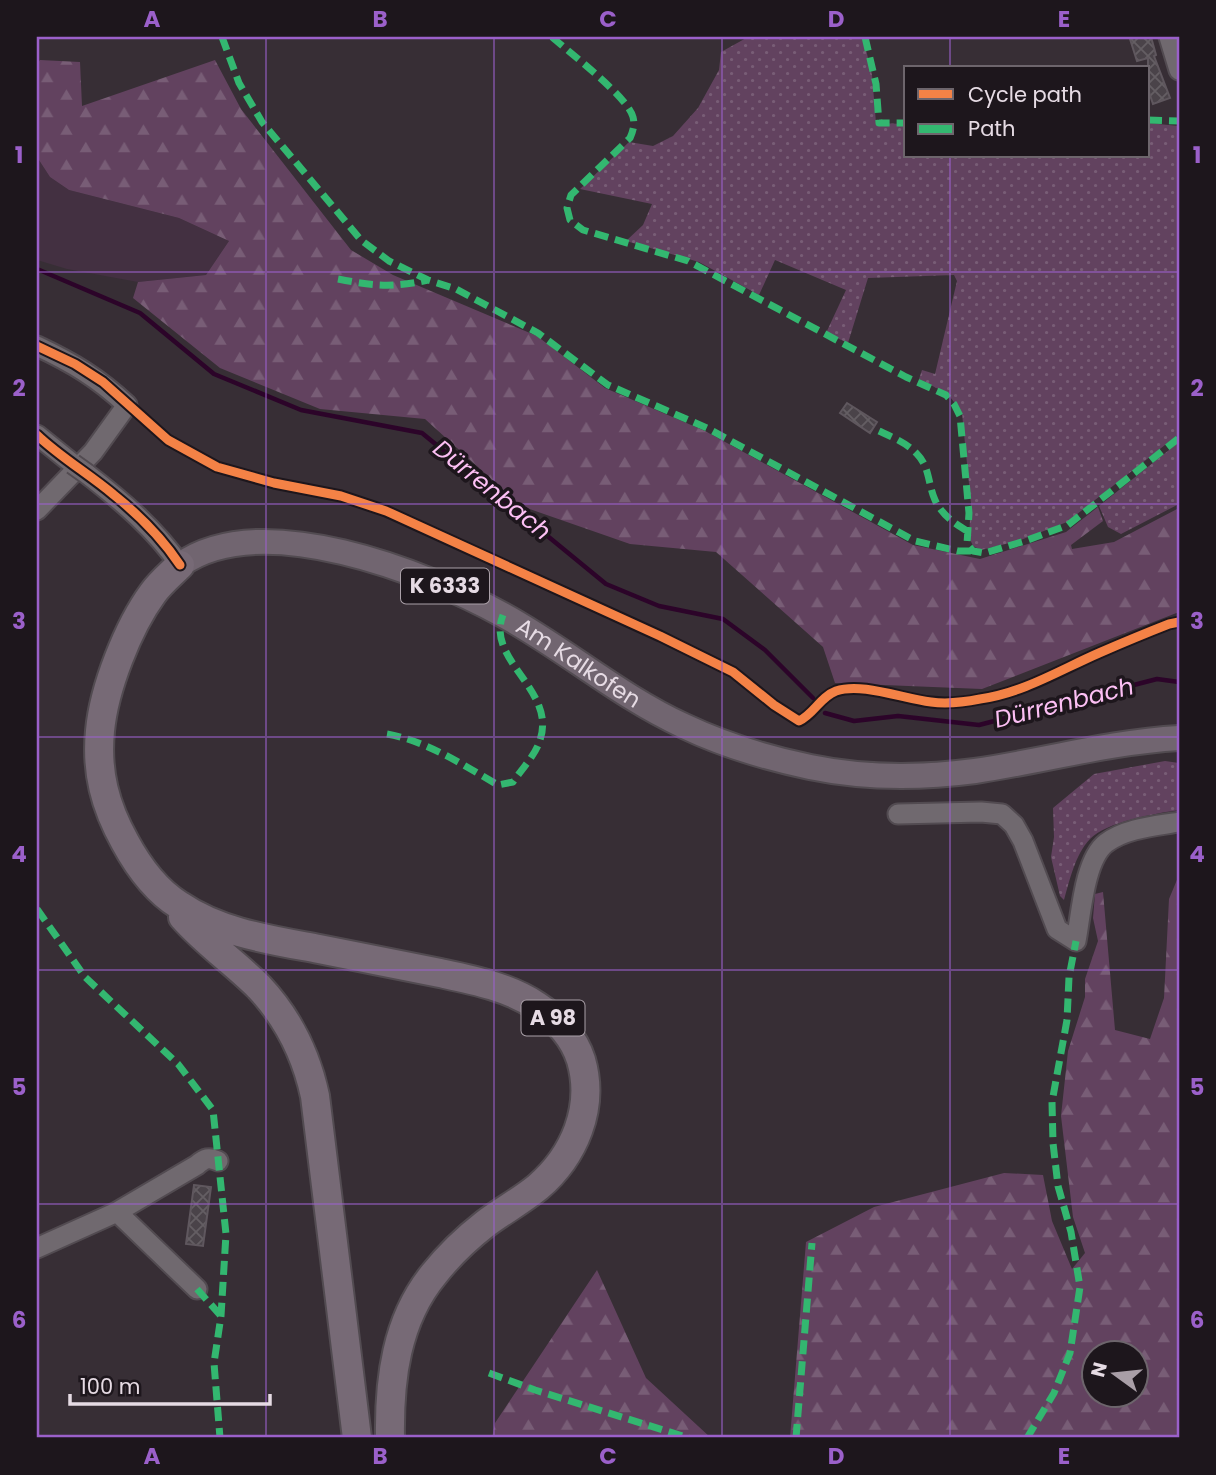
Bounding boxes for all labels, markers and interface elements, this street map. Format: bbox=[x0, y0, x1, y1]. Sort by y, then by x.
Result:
text: A bbox=[144, 3, 161, 35]
text: B bbox=[372, 3, 388, 35]
text: C bbox=[599, 3, 617, 35]
text: D bbox=[828, 3, 844, 35]
text: E bbox=[1058, 3, 1070, 35]
legend bbox=[904, 66, 1150, 158]
text: Cycle path bbox=[968, 80, 1082, 109]
text: Path bbox=[968, 114, 1015, 143]
text: 1 bbox=[15, 139, 23, 171]
text: 1 bbox=[1193, 139, 1201, 171]
text: 2 bbox=[12, 372, 26, 404]
text: 2 bbox=[1190, 372, 1204, 404]
water label: Dürrenbach bbox=[426, 432, 558, 547]
road number: K 6333 bbox=[401, 568, 489, 604]
text: 3 bbox=[12, 605, 26, 637]
text: 3 bbox=[1190, 605, 1204, 637]
street label: Am Kalkofen bbox=[510, 610, 647, 715]
water label: Dürrenbach bbox=[991, 669, 1137, 736]
text: 4 bbox=[11, 838, 27, 870]
text: 4 bbox=[1189, 838, 1205, 870]
road number: A 98 bbox=[522, 1000, 584, 1036]
text: 5 bbox=[12, 1071, 26, 1103]
text: 5 bbox=[1190, 1071, 1204, 1103]
text: 6 bbox=[12, 1304, 26, 1336]
text: 6 bbox=[1190, 1304, 1204, 1336]
north arrow bbox=[1080, 1338, 1150, 1408]
text: N bbox=[1084, 1359, 1114, 1380]
scale bar bbox=[70, 1363, 270, 1407]
text: 100 m bbox=[80, 1372, 140, 1401]
text: A bbox=[144, 1440, 161, 1472]
text: B bbox=[372, 1440, 388, 1472]
text: C bbox=[599, 1440, 617, 1472]
text: D bbox=[828, 1440, 844, 1472]
text: E bbox=[1058, 1440, 1070, 1472]

